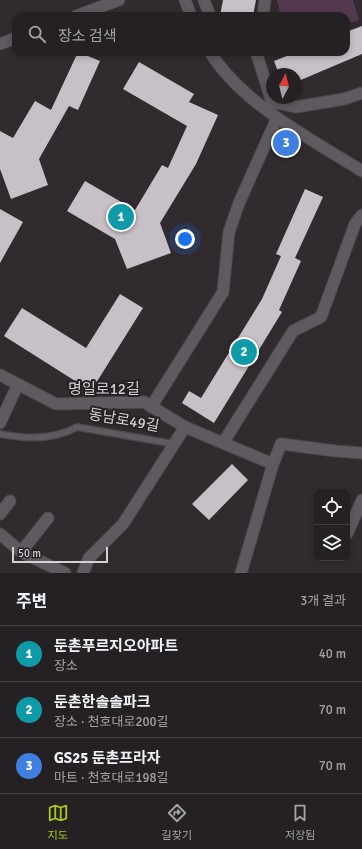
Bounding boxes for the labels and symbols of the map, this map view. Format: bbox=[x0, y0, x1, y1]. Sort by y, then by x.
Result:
north arrow bbox=[266, 68, 302, 104]
pin: 3 bbox=[273, 128, 299, 158]
pin: 1 bbox=[108, 202, 134, 232]
your location bbox=[175, 229, 195, 249]
pin: 2 bbox=[231, 337, 257, 367]
street label: 명일로12길 bbox=[68, 380, 140, 398]
street label: 동남로49길 bbox=[87, 405, 161, 435]
scale bar bbox=[12, 545, 108, 564]

